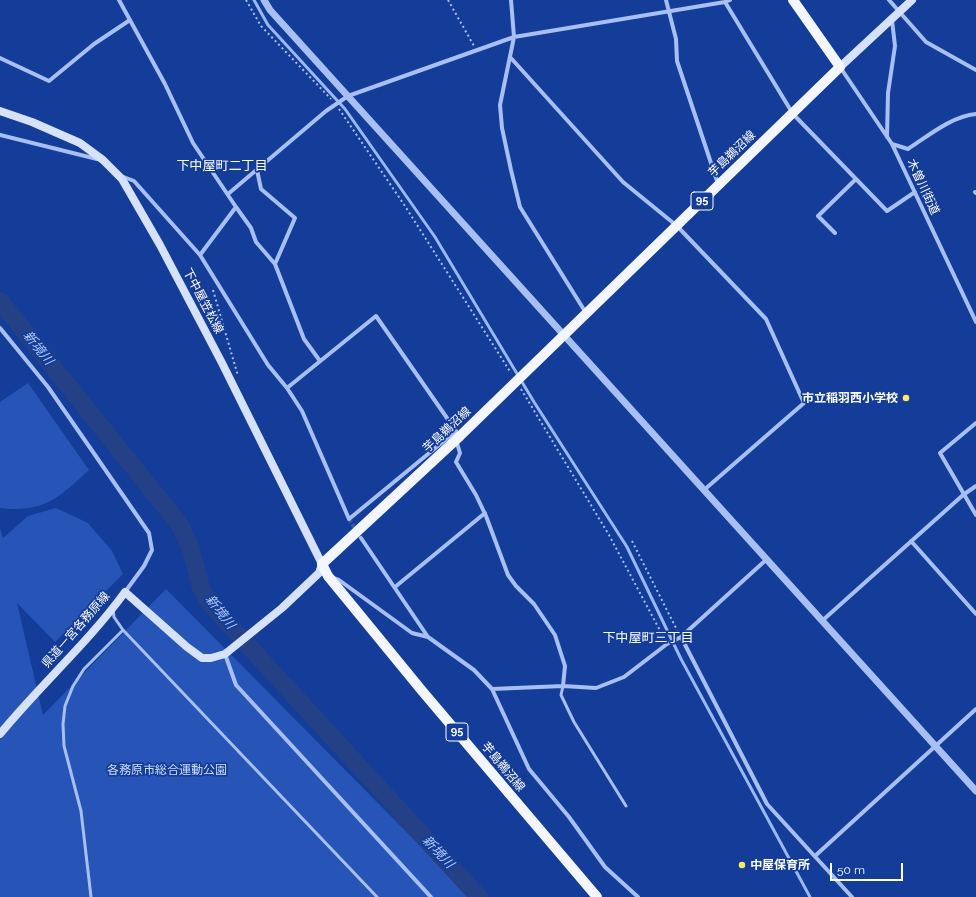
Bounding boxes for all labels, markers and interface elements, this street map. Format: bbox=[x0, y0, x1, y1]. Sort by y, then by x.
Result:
street label: 芋島鵜沼線 bbox=[705, 128, 759, 180]
street label: 木曽川街道 bbox=[904, 157, 942, 217]
district label: 下中屋町二丁目 bbox=[177, 158, 267, 174]
road number: 95 bbox=[691, 192, 713, 210]
street label: 下中屋笠松線 bbox=[180, 266, 226, 336]
water label: 新境川 bbox=[20, 328, 56, 368]
place label: 市立稲羽西小学校 bbox=[802, 391, 898, 405]
marker: 市立稲羽西小学校 bbox=[901, 393, 911, 403]
street label: 芋島鵜沼線 bbox=[420, 404, 474, 456]
street label: 県道一宮各務原線 bbox=[39, 589, 113, 671]
water label: 新境川 bbox=[202, 592, 238, 632]
district label: 下中屋町三丁目 bbox=[603, 630, 693, 646]
road number: 95 bbox=[446, 723, 468, 741]
street label: 芋島鵜沼線 bbox=[478, 739, 528, 795]
park label: 各務原市総合運動公園 bbox=[107, 763, 227, 777]
water label: 新境川 bbox=[419, 832, 457, 872]
scale bar bbox=[832, 855, 905, 881]
place label: 中屋保育所 bbox=[750, 858, 810, 872]
marker: 中屋保育所 bbox=[737, 860, 747, 870]
text: 50 m bbox=[837, 863, 865, 877]

